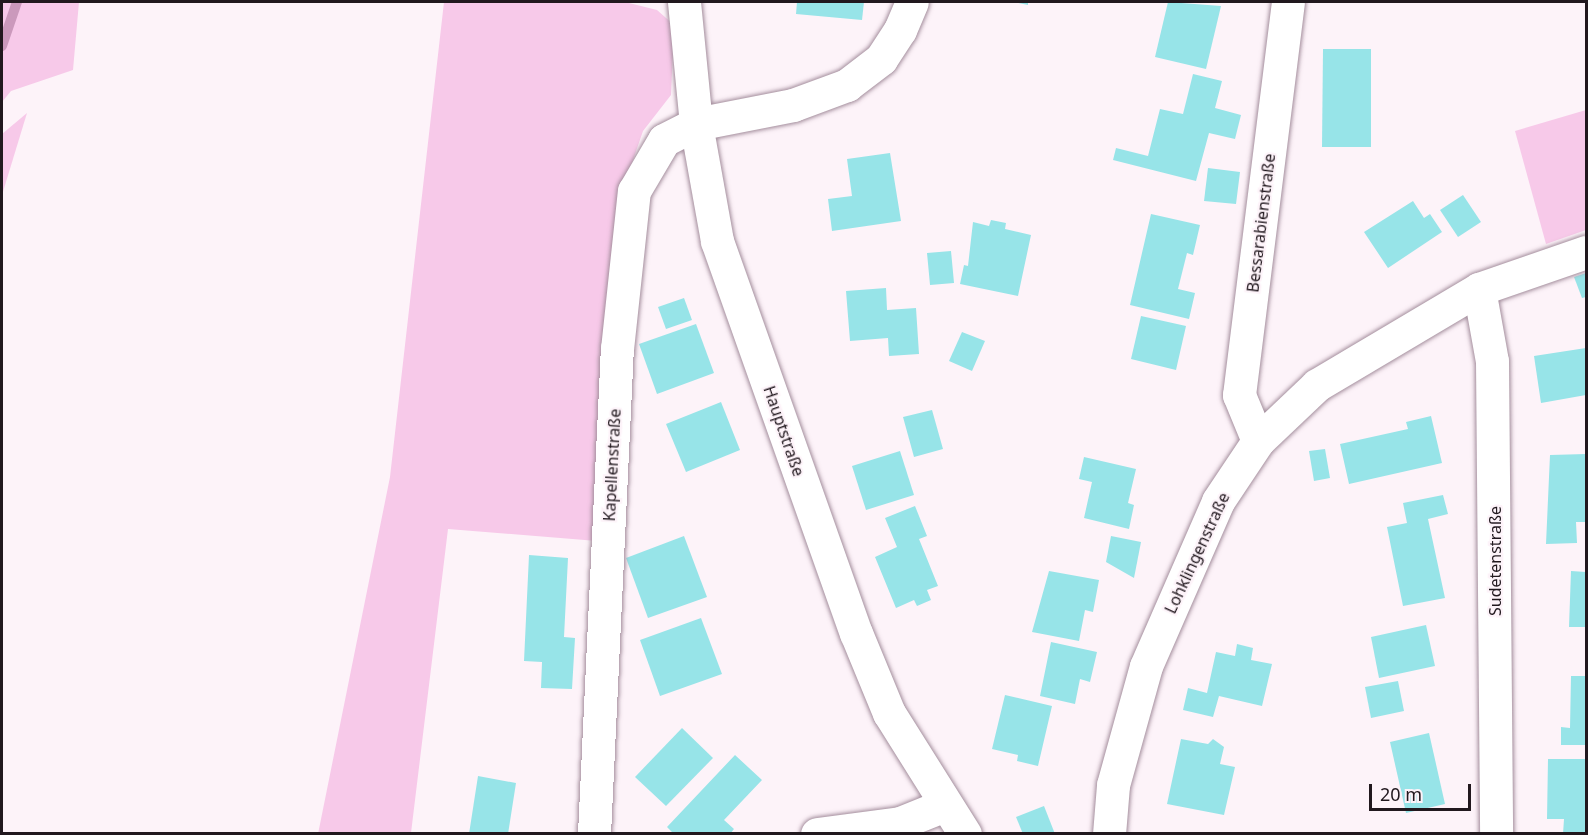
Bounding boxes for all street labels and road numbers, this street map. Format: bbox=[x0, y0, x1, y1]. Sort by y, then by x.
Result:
street label: Bessarabienstraße bbox=[1243, 153, 1279, 293]
street label: Hauptstraße bbox=[760, 383, 808, 479]
street label: Kapellenstraße bbox=[599, 408, 625, 522]
street label: Lohklingenstraße bbox=[1161, 489, 1233, 617]
street label: Sudetenstraße bbox=[1485, 506, 1505, 616]

